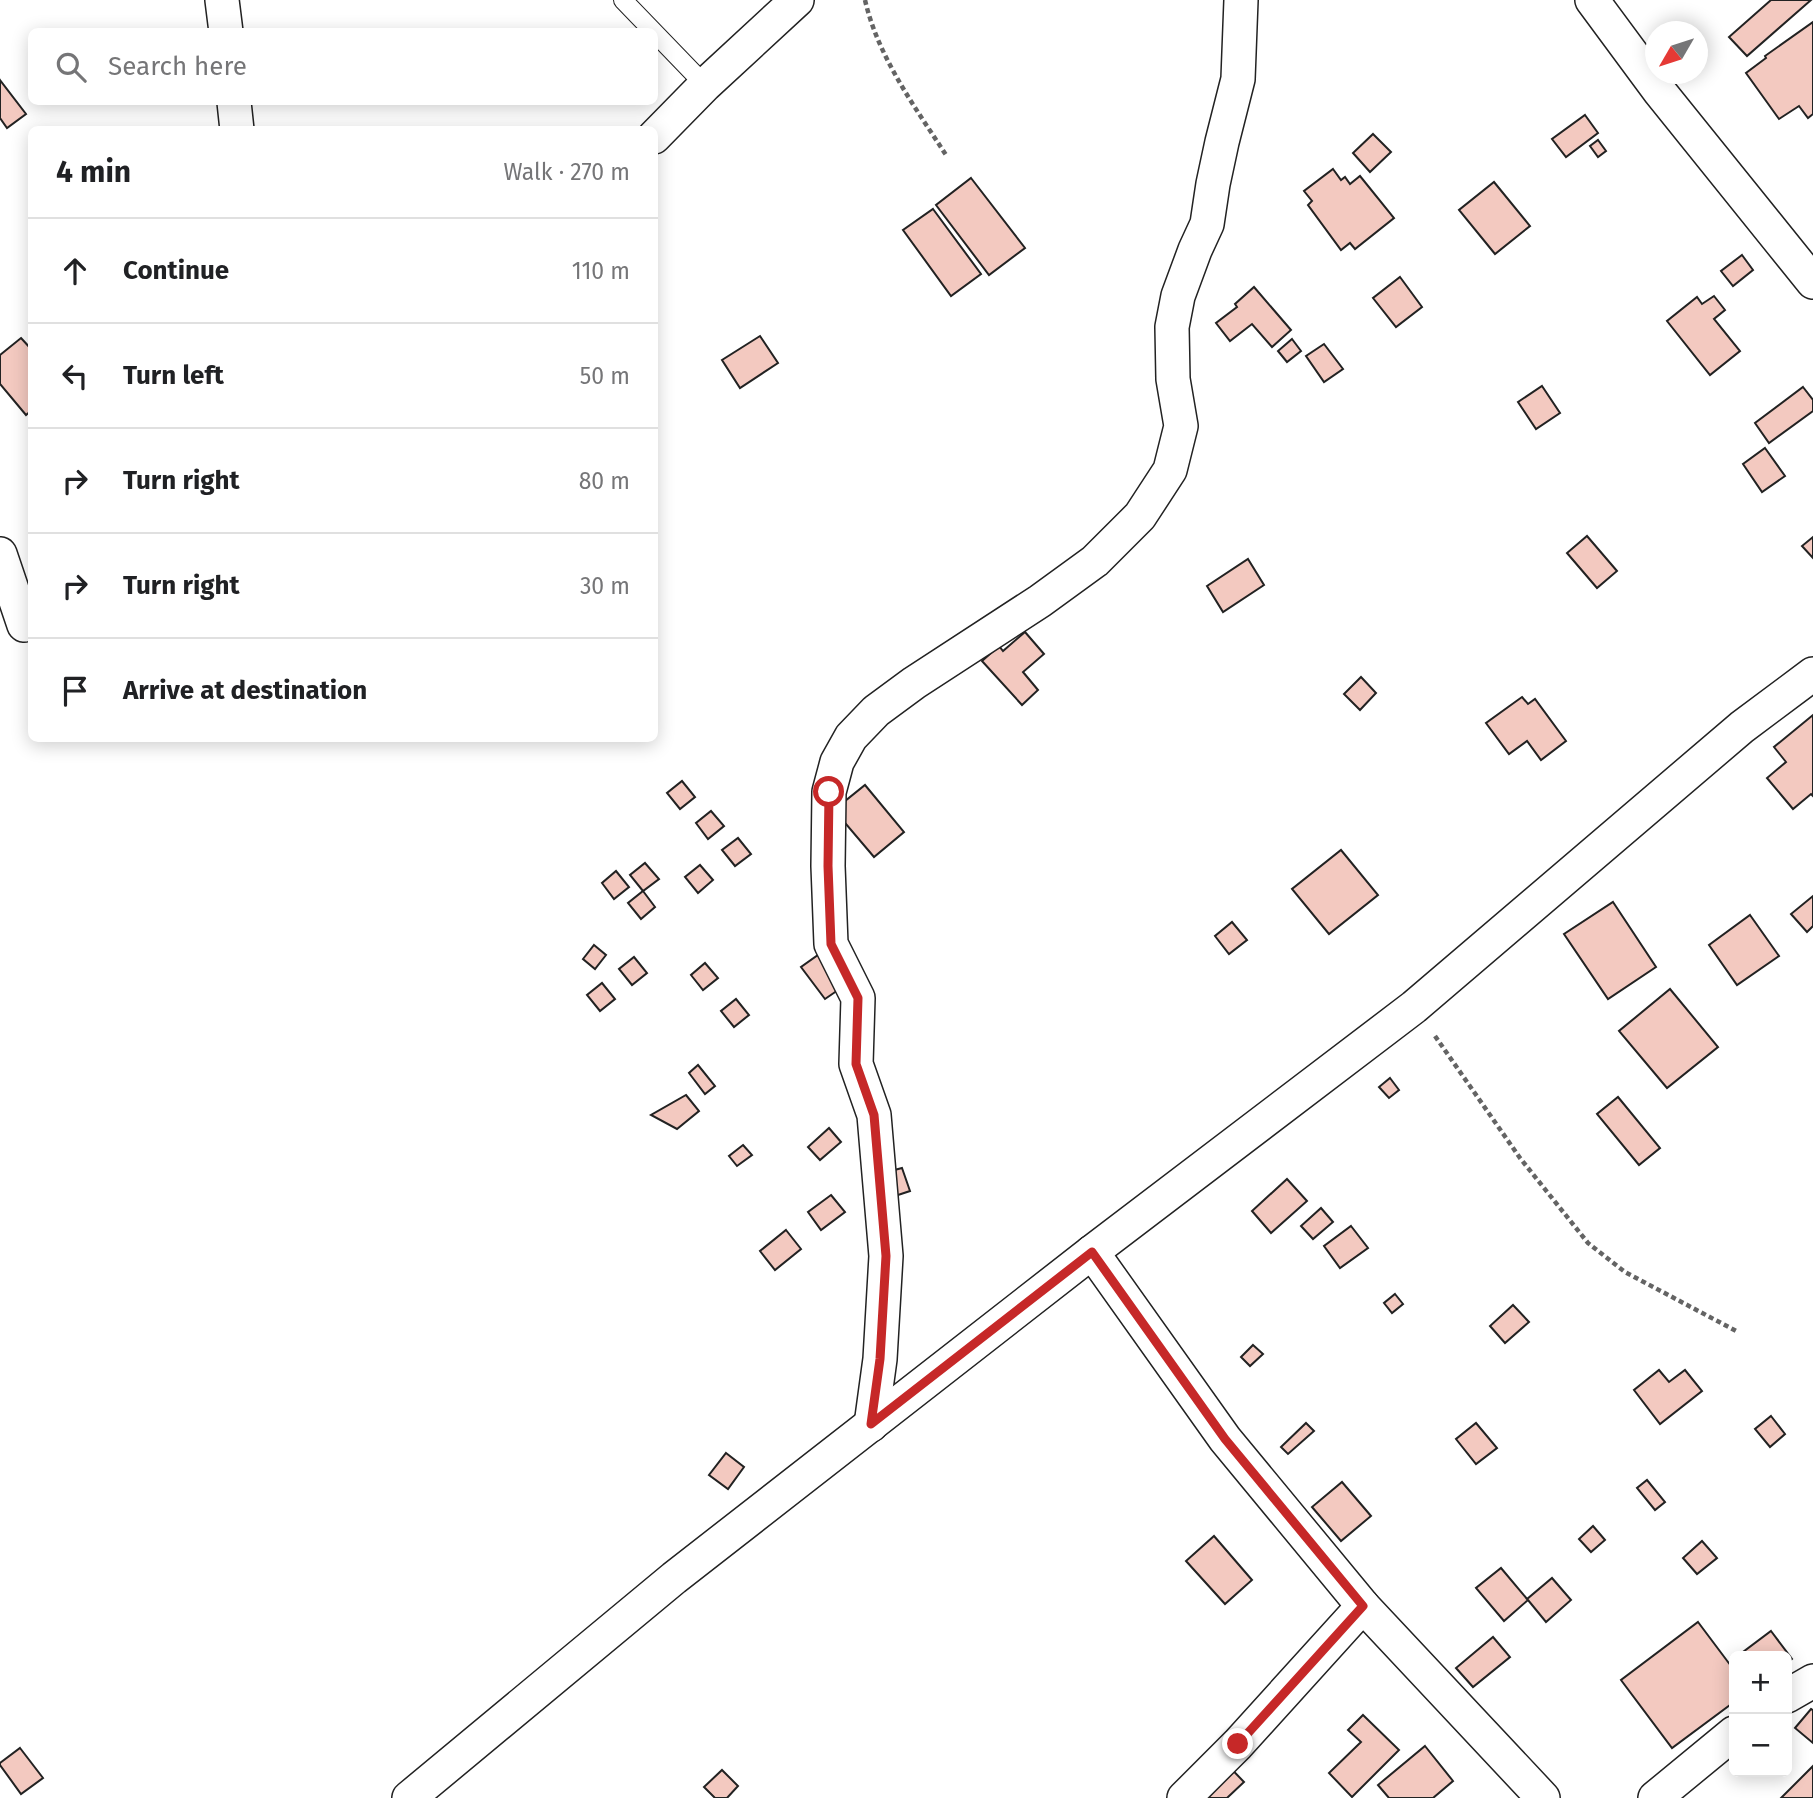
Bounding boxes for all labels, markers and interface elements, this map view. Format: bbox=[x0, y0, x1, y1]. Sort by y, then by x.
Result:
north arrow bbox=[1645, 21, 1708, 84]
search box bbox=[28, 28, 658, 105]
icon: search bbox=[52, 48, 90, 86]
text: Search here bbox=[108, 51, 247, 82]
text: 4 min bbox=[56, 154, 131, 190]
text: Walk · 270 m bbox=[503, 158, 630, 186]
icon: ahead bbox=[56, 252, 94, 290]
text: Continue bbox=[123, 255, 229, 286]
text: 110 m bbox=[572, 257, 630, 285]
icon: left bbox=[56, 357, 94, 395]
text: Turn left bbox=[123, 360, 224, 391]
text: 50 m bbox=[580, 362, 630, 390]
icon: right bbox=[56, 462, 94, 500]
text: Turn right bbox=[123, 465, 240, 496]
text: 80 m bbox=[579, 467, 630, 495]
icon: right bbox=[56, 567, 94, 605]
text: Turn right bbox=[123, 570, 240, 601]
text: 30 m bbox=[580, 572, 630, 600]
icon: arrive bbox=[56, 672, 94, 710]
text: Arrive at destination bbox=[123, 675, 367, 706]
route start bbox=[813, 776, 844, 807]
map controls bbox=[1729, 1651, 1792, 1777]
button: + bbox=[1729, 1651, 1792, 1714]
button: − bbox=[1729, 1714, 1792, 1777]
route end bbox=[1222, 1728, 1253, 1759]

